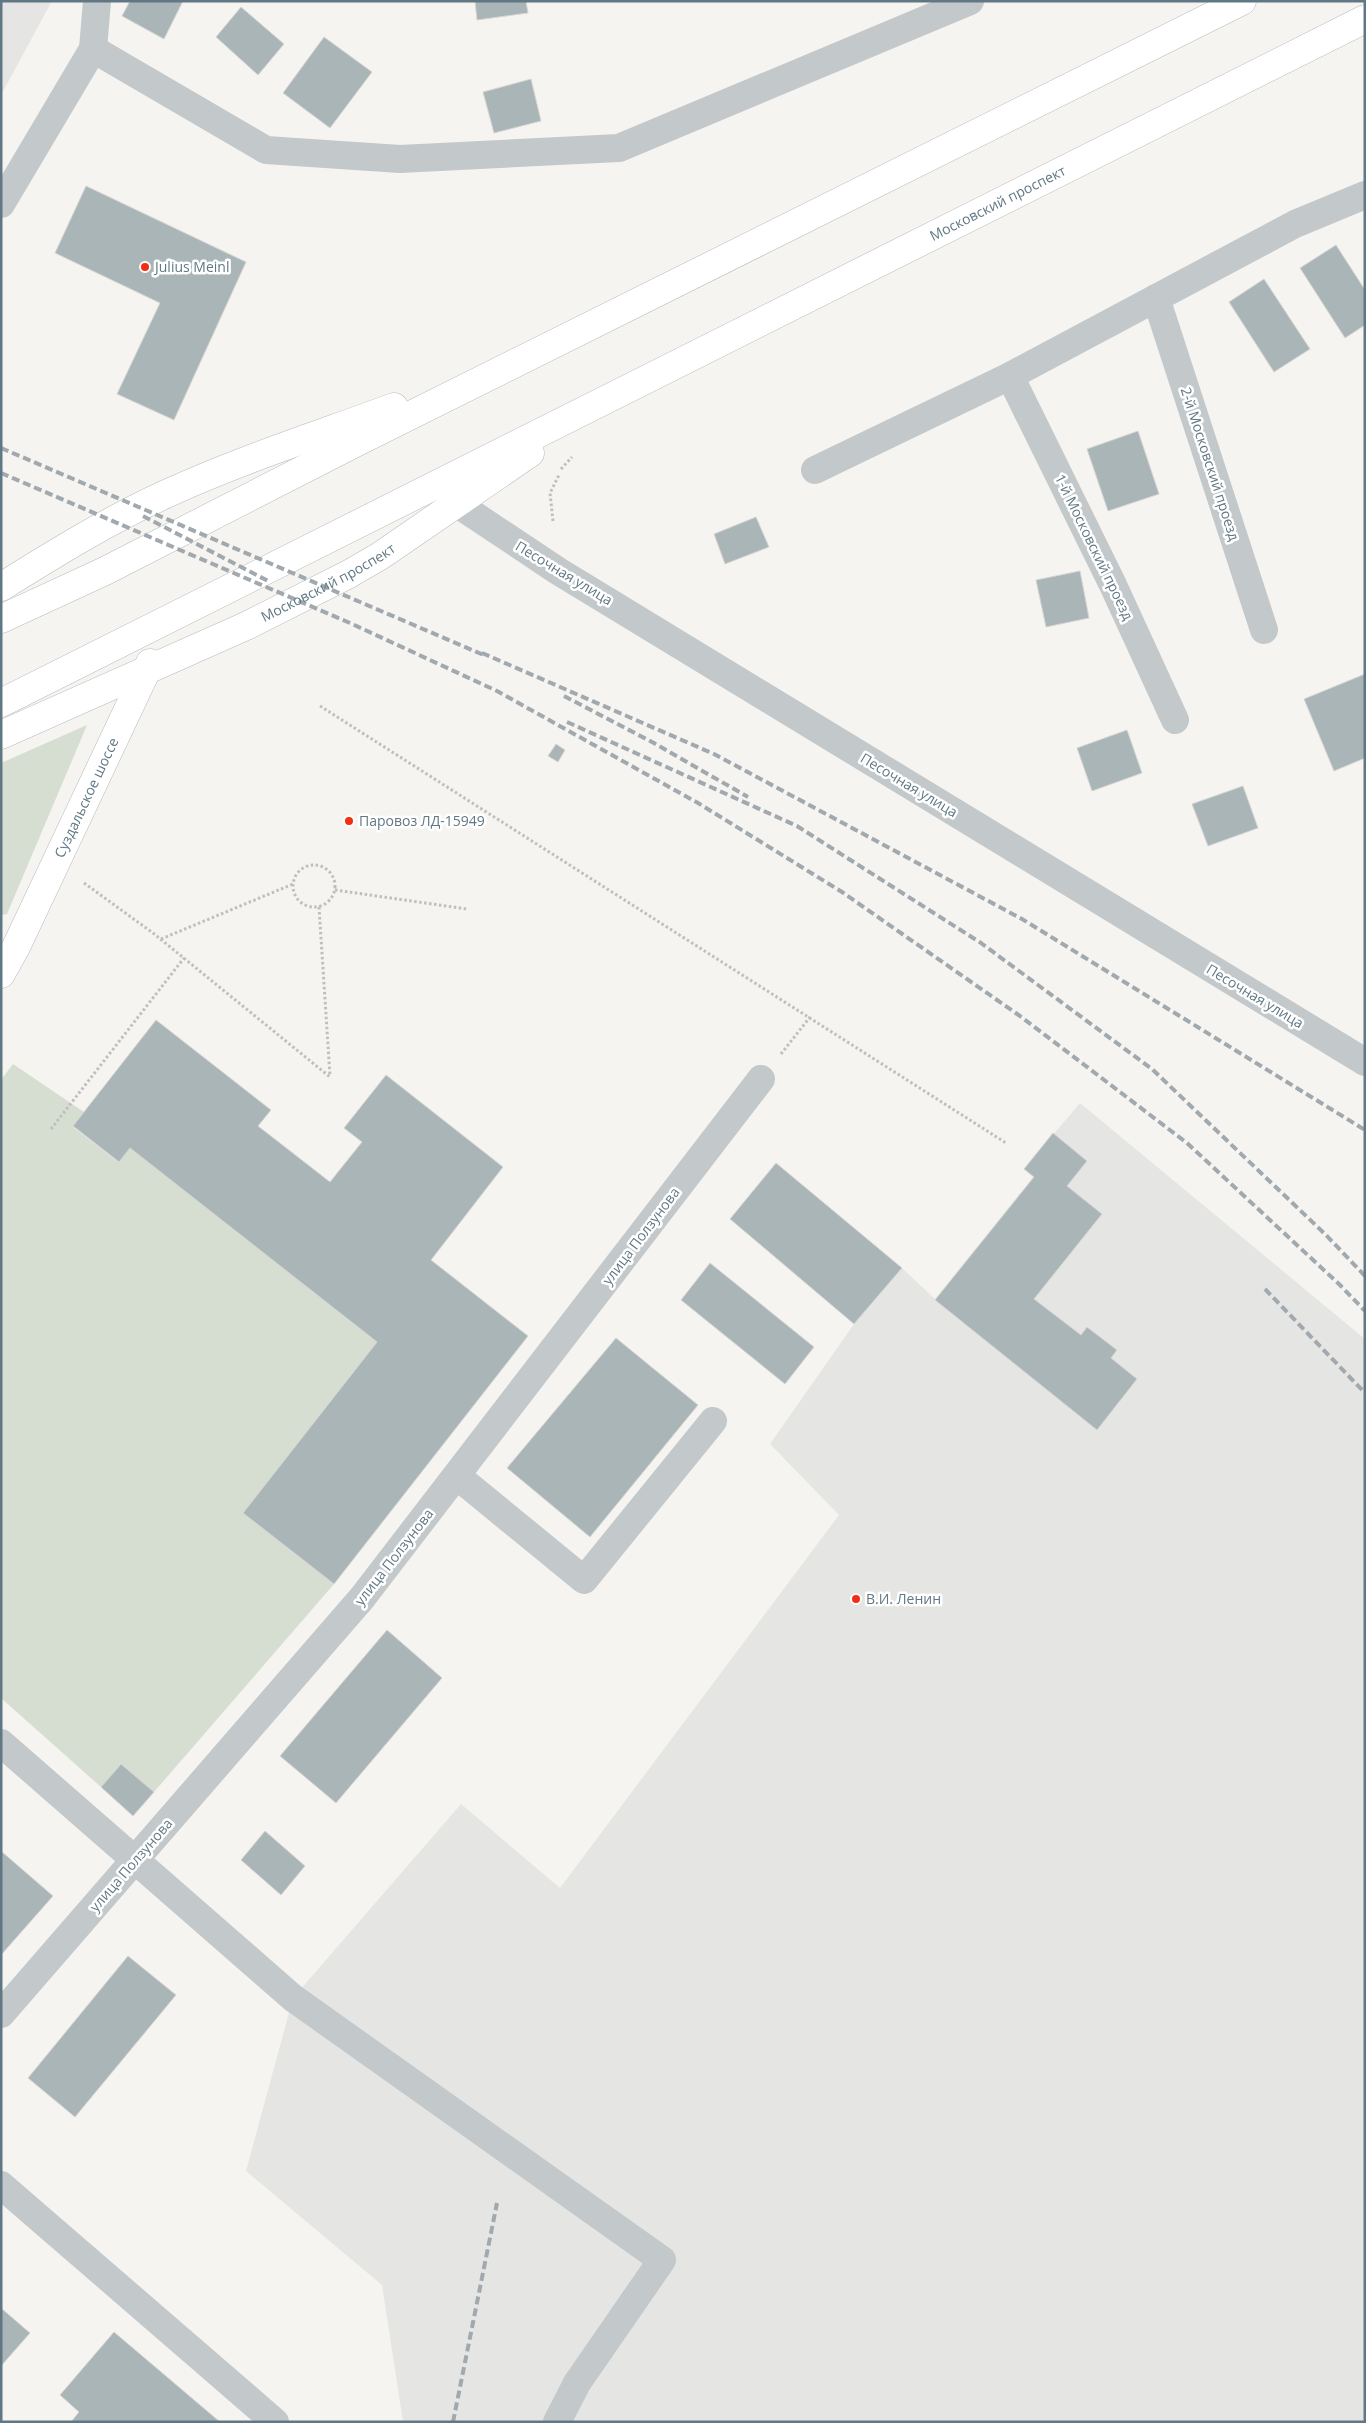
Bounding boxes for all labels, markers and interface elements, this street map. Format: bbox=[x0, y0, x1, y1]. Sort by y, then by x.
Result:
street label: Московский проспект bbox=[926, 161, 1069, 245]
place label: Julius Meinl bbox=[153, 257, 229, 276]
marker: Julius Meinl bbox=[139, 261, 151, 273]
street label: 2-й Московский проезд bbox=[1177, 385, 1244, 543]
street label: 1-й Московский проезд bbox=[1051, 471, 1138, 623]
street label: Песочная улица bbox=[512, 536, 616, 609]
street label: Московский проспект bbox=[258, 538, 399, 626]
street label: Суздальское шоссе bbox=[49, 734, 123, 861]
street label: Песочная улица bbox=[857, 748, 961, 821]
place label: Паровоз ЛД-15949 bbox=[359, 811, 485, 830]
marker: Паровоз ЛД-15949 bbox=[343, 815, 355, 827]
street label: Песочная улица bbox=[1203, 959, 1307, 1032]
street label: улица Ползунова bbox=[598, 1183, 684, 1288]
street label: улица Ползунова bbox=[350, 1504, 437, 1609]
place label: В.И. Ленин bbox=[866, 1589, 941, 1608]
marker: В.И. Ленин bbox=[850, 1593, 862, 1605]
street label: улица Ползунова bbox=[85, 1814, 176, 1915]

